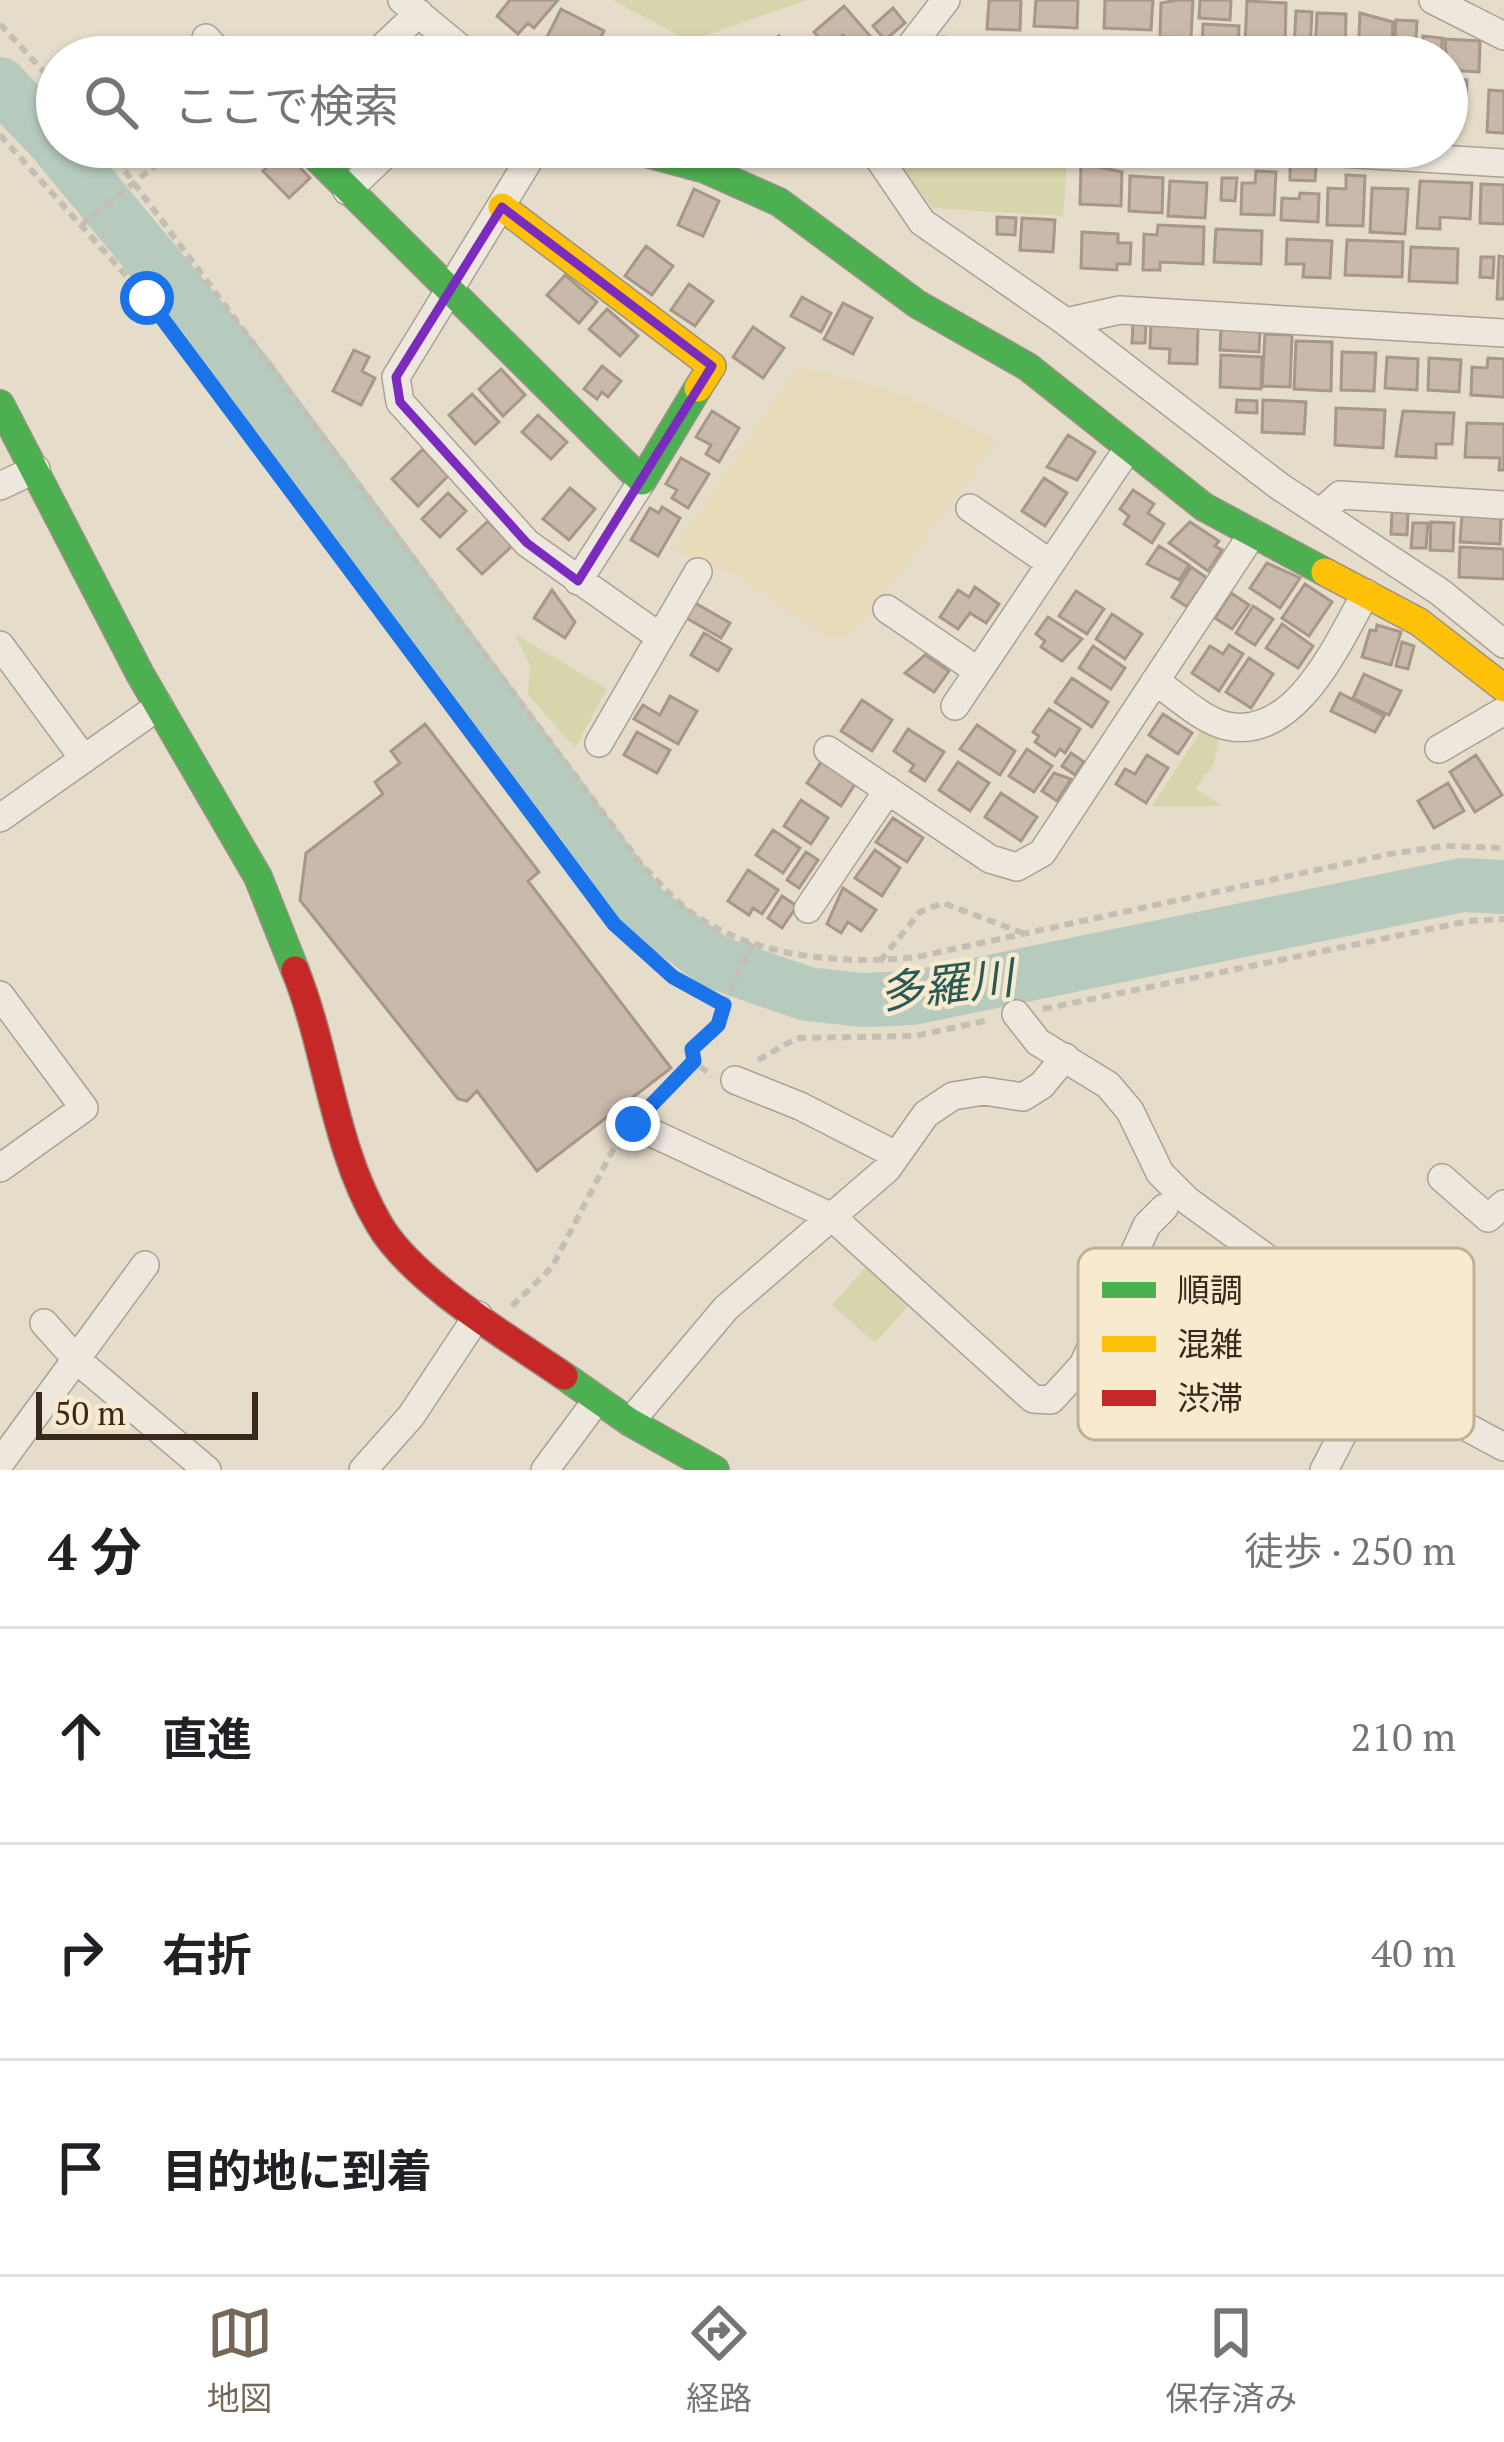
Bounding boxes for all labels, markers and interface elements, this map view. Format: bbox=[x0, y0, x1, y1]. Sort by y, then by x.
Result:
search box bbox=[36, 36, 1468, 168]
icon: search bbox=[78, 69, 144, 135]
text: ここで検索 bbox=[174, 75, 399, 135]
route start bbox=[120, 271, 174, 325]
water label: 多羅川 bbox=[875, 946, 1020, 1022]
route end bbox=[606, 1097, 660, 1151]
legend bbox=[1078, 1248, 1474, 1440]
text: 順調 bbox=[1177, 1268, 1243, 1311]
text: 混雑 bbox=[1177, 1322, 1243, 1365]
text: 渋滞 bbox=[1177, 1376, 1243, 1419]
scale bar bbox=[36, 1386, 258, 1439]
text: 50 m bbox=[54, 1391, 126, 1434]
text: 4 分 bbox=[48, 1517, 142, 1585]
text: 徒歩 · 250 m bbox=[1244, 1524, 1456, 1576]
icon: ahead bbox=[48, 1703, 114, 1769]
text: 直進 bbox=[162, 1708, 252, 1768]
text: 210 m bbox=[1351, 1710, 1456, 1762]
icon: right bbox=[48, 1919, 114, 1985]
text: 右折 bbox=[162, 1924, 252, 1984]
text: 40 m bbox=[1371, 1926, 1456, 1978]
icon: arrive bbox=[48, 2135, 114, 2201]
text: 目的地に到着 bbox=[162, 2140, 432, 2200]
tab: 地図 bbox=[207, 2300, 273, 2420]
tab: 経路 bbox=[686, 2300, 752, 2420]
tab: 保存済み bbox=[1165, 2300, 1297, 2420]

